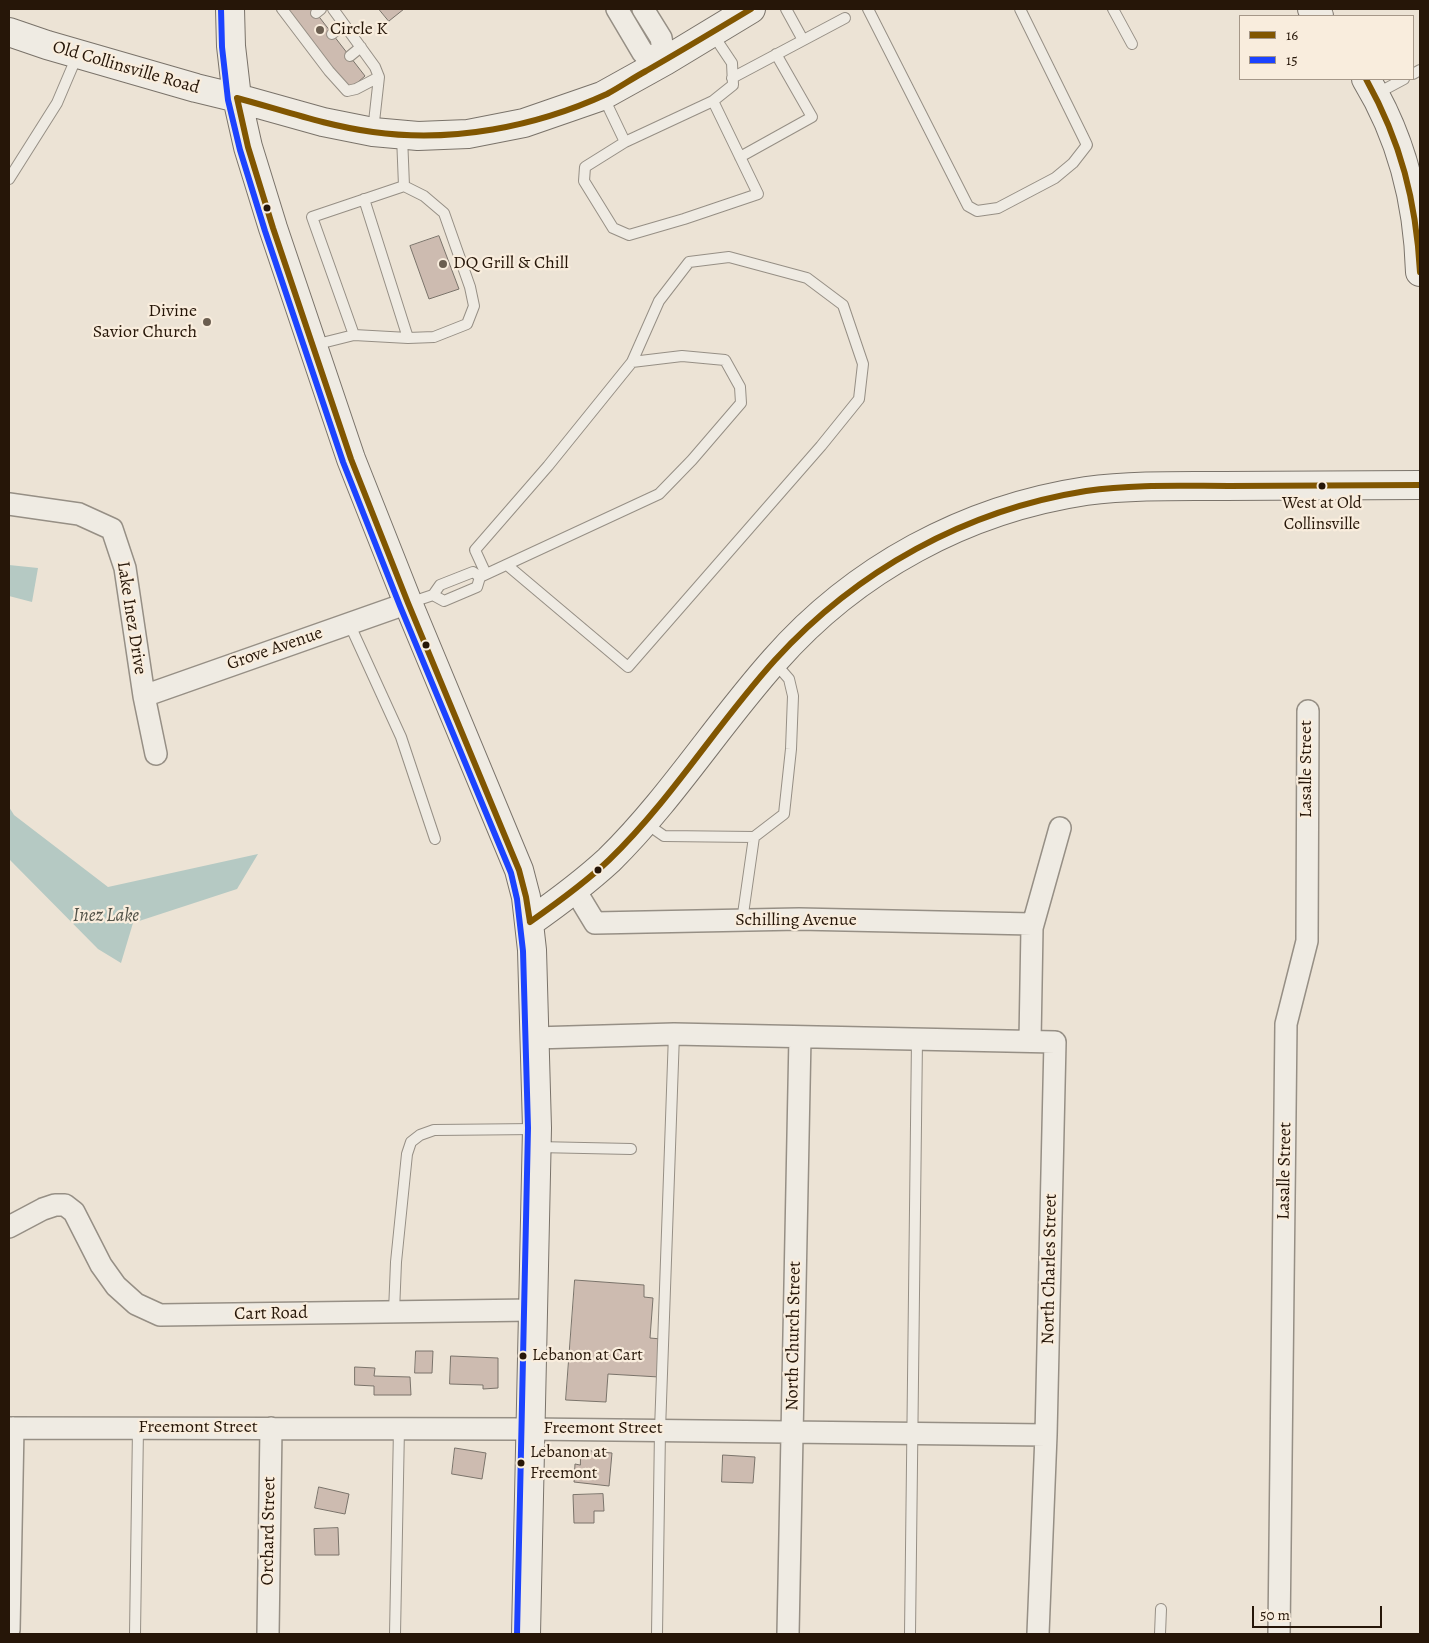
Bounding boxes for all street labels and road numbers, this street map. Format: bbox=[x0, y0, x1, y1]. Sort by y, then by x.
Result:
street label: Old Collinsville Road bbox=[50, 37, 202, 99]
street label: Lake Inez Drive bbox=[111, 560, 151, 676]
street label: Grove Avenue bbox=[224, 623, 326, 675]
street label: Lasalle Street bbox=[1296, 720, 1318, 818]
street label: Schilling Avenue bbox=[735, 910, 857, 932]
street label: Lasalle Street bbox=[1273, 1122, 1297, 1220]
street label: North Charles Street bbox=[1038, 1193, 1062, 1345]
street label: North Church Street bbox=[782, 1261, 806, 1411]
street label: Cart Road bbox=[234, 1303, 308, 1325]
street label: Freemont Street bbox=[138, 1417, 258, 1439]
street label: Freemont Street bbox=[543, 1418, 663, 1440]
street label: Orchard Street bbox=[257, 1476, 281, 1586]

